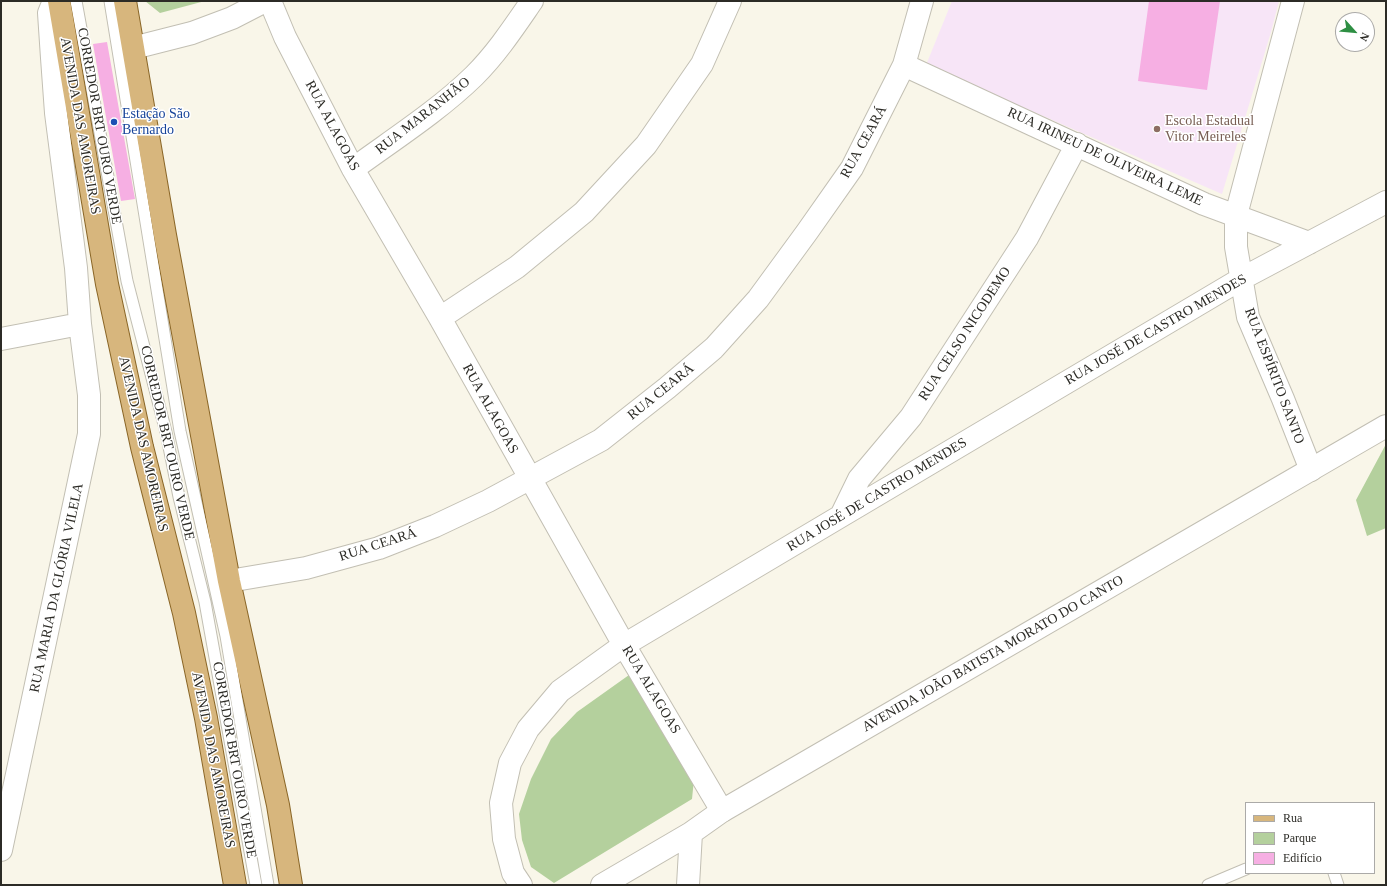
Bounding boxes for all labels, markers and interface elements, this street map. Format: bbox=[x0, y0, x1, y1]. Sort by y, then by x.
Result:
north arrow bbox=[1335, 12, 1375, 52]
street label: CORREDOR BRT OURO VERDE bbox=[73, 26, 125, 226]
text: N bbox=[1358, 31, 1372, 43]
street label: AVENIDA DAS AMOREIRAS bbox=[56, 36, 104, 216]
street label: RUA MARANHÃO bbox=[372, 74, 474, 158]
street label: RUA ALAGOAS bbox=[301, 78, 363, 174]
street label: RUA CEARÁ bbox=[837, 103, 891, 181]
street label: RUA IRINEU DE OLIVEIRA LEME bbox=[1005, 104, 1205, 210]
place label: Estação São Bernardo bbox=[122, 106, 190, 138]
place label: Escola Estadual Vitor Meireles bbox=[1165, 113, 1254, 146]
marker: Estação São Bernardo bbox=[109, 117, 119, 127]
marker: Escola Estadual Vitor Meireles bbox=[1152, 124, 1162, 134]
street label: RUA CELSO NICODEMO bbox=[915, 264, 1015, 404]
street label: RUA JOSÉ DE CASTRO MENDES bbox=[1062, 271, 1250, 389]
street label: RUA ESPÍRITO SANTO bbox=[1240, 306, 1308, 446]
street label: CORREDOR BRT OURO VERDE bbox=[136, 344, 198, 542]
street label: AVENIDA DAS AMOREIRAS bbox=[115, 355, 171, 533]
street label: RUA CEARÁ bbox=[624, 360, 698, 424]
street label: RUA ALAGOAS bbox=[458, 361, 522, 457]
street label: RUA JOSÉ DE CASTRO MENDES bbox=[784, 435, 970, 555]
street label: RUA MARIA DA GLÓRIA VILELA bbox=[27, 482, 87, 694]
street label: RUA CEARÁ bbox=[337, 525, 419, 565]
street label: AVENIDA JOÃO BATISTA MORATO DO CANTO bbox=[859, 572, 1127, 736]
street label: RUA ALAGOAS bbox=[618, 643, 684, 737]
street label: CORREDOR BRT OURO VERDE bbox=[208, 660, 260, 860]
street label: AVENIDA DAS AMOREIRAS bbox=[188, 670, 238, 850]
legend bbox=[1245, 802, 1375, 874]
text: Rua bbox=[1283, 811, 1302, 825]
text: Parque bbox=[1283, 831, 1316, 845]
text: Edifício bbox=[1283, 851, 1322, 865]

